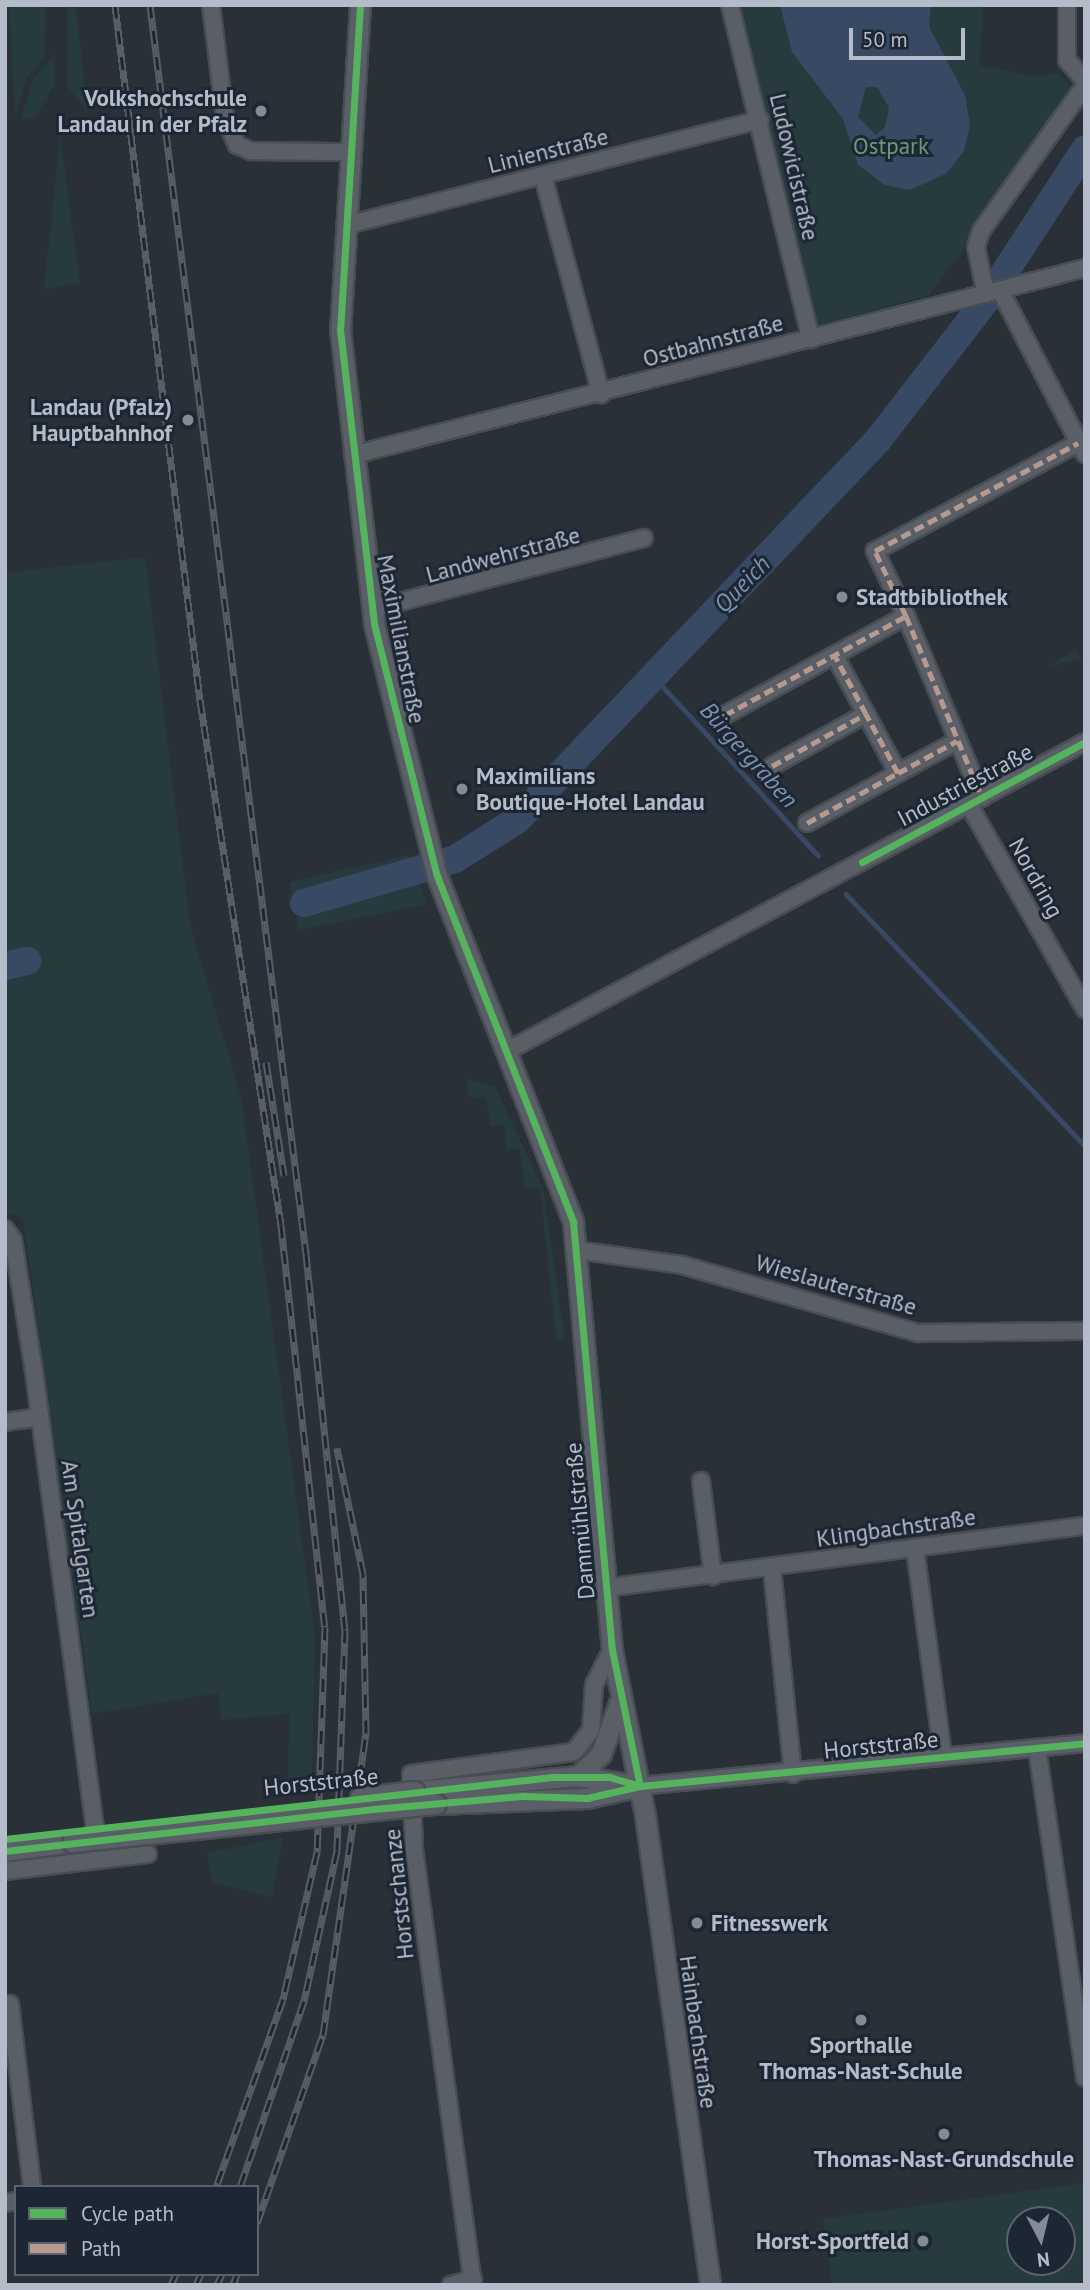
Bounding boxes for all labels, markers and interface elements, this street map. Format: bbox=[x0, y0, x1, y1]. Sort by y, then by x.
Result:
scale bar bbox=[852, 14, 968, 58]
text: 50 m bbox=[862, 26, 908, 53]
place label: Volkshochschule Landau in der Pfalz bbox=[57, 84, 247, 138]
street label: Ludowicistraße bbox=[764, 91, 824, 243]
marker: Volkshochschule Landau in der Pfalz bbox=[253, 103, 269, 119]
street label: Linienstraße bbox=[485, 123, 611, 179]
park label: Ostpark bbox=[853, 132, 929, 160]
street label: Ostbahnstraße bbox=[640, 309, 786, 373]
place label: Landau (Pfalz) Hauptbahnhof bbox=[30, 393, 172, 447]
marker: Landau (Pfalz) Hauptbahnhof bbox=[178, 410, 198, 430]
street label: Landwehrstraße bbox=[423, 521, 583, 589]
water label: Queich bbox=[708, 550, 776, 618]
street label: Maximilianstraße bbox=[371, 552, 431, 726]
place label: Stadtbibliothek bbox=[856, 583, 1008, 611]
marker: Stadtbibliothek bbox=[834, 589, 850, 605]
water label: Bürgergraben bbox=[694, 696, 804, 814]
street label: Industriestraße bbox=[893, 738, 1037, 832]
place label: Maximilians Boutique-Hotel Landau bbox=[476, 762, 705, 816]
marker: Maximilians Boutique-Hotel Landau bbox=[454, 781, 470, 797]
street label: Nordring bbox=[1003, 833, 1069, 923]
street label: Wieslauterstraße bbox=[752, 1249, 920, 1321]
street label: Dammühlstraße bbox=[559, 1441, 601, 1601]
street label: Am Spitalgarten bbox=[55, 1458, 105, 1620]
street label: Klingbachstraße bbox=[815, 1503, 977, 1553]
street label: Horststraße bbox=[822, 1725, 940, 1765]
street label: Horststraße bbox=[262, 1762, 380, 1802]
street label: Horstschanze bbox=[378, 1827, 420, 1961]
place label: Fitnesswerk bbox=[711, 1909, 828, 1937]
marker: Fitnesswerk bbox=[689, 1915, 705, 1931]
street label: Hainbachstraße bbox=[674, 1954, 722, 2110]
marker: Sporthalle Thomas-Nast-Schule bbox=[853, 2012, 869, 2028]
place label: Sporthalle Thomas-Nast-Schule bbox=[759, 2031, 963, 2085]
marker: Thomas-Nast-Grundschule bbox=[936, 2126, 952, 2142]
place label: Thomas-Nast-Grundschule bbox=[814, 2145, 1074, 2173]
legend bbox=[14, 2185, 259, 2276]
text: Cycle path bbox=[81, 2200, 174, 2227]
north arrow bbox=[1006, 2206, 1076, 2276]
place label: Horst-Sportfeld bbox=[756, 2227, 909, 2255]
marker: Horst-Sportfeld bbox=[915, 2233, 931, 2249]
text: Path bbox=[81, 2235, 121, 2262]
text: N bbox=[1036, 2247, 1051, 2273]

